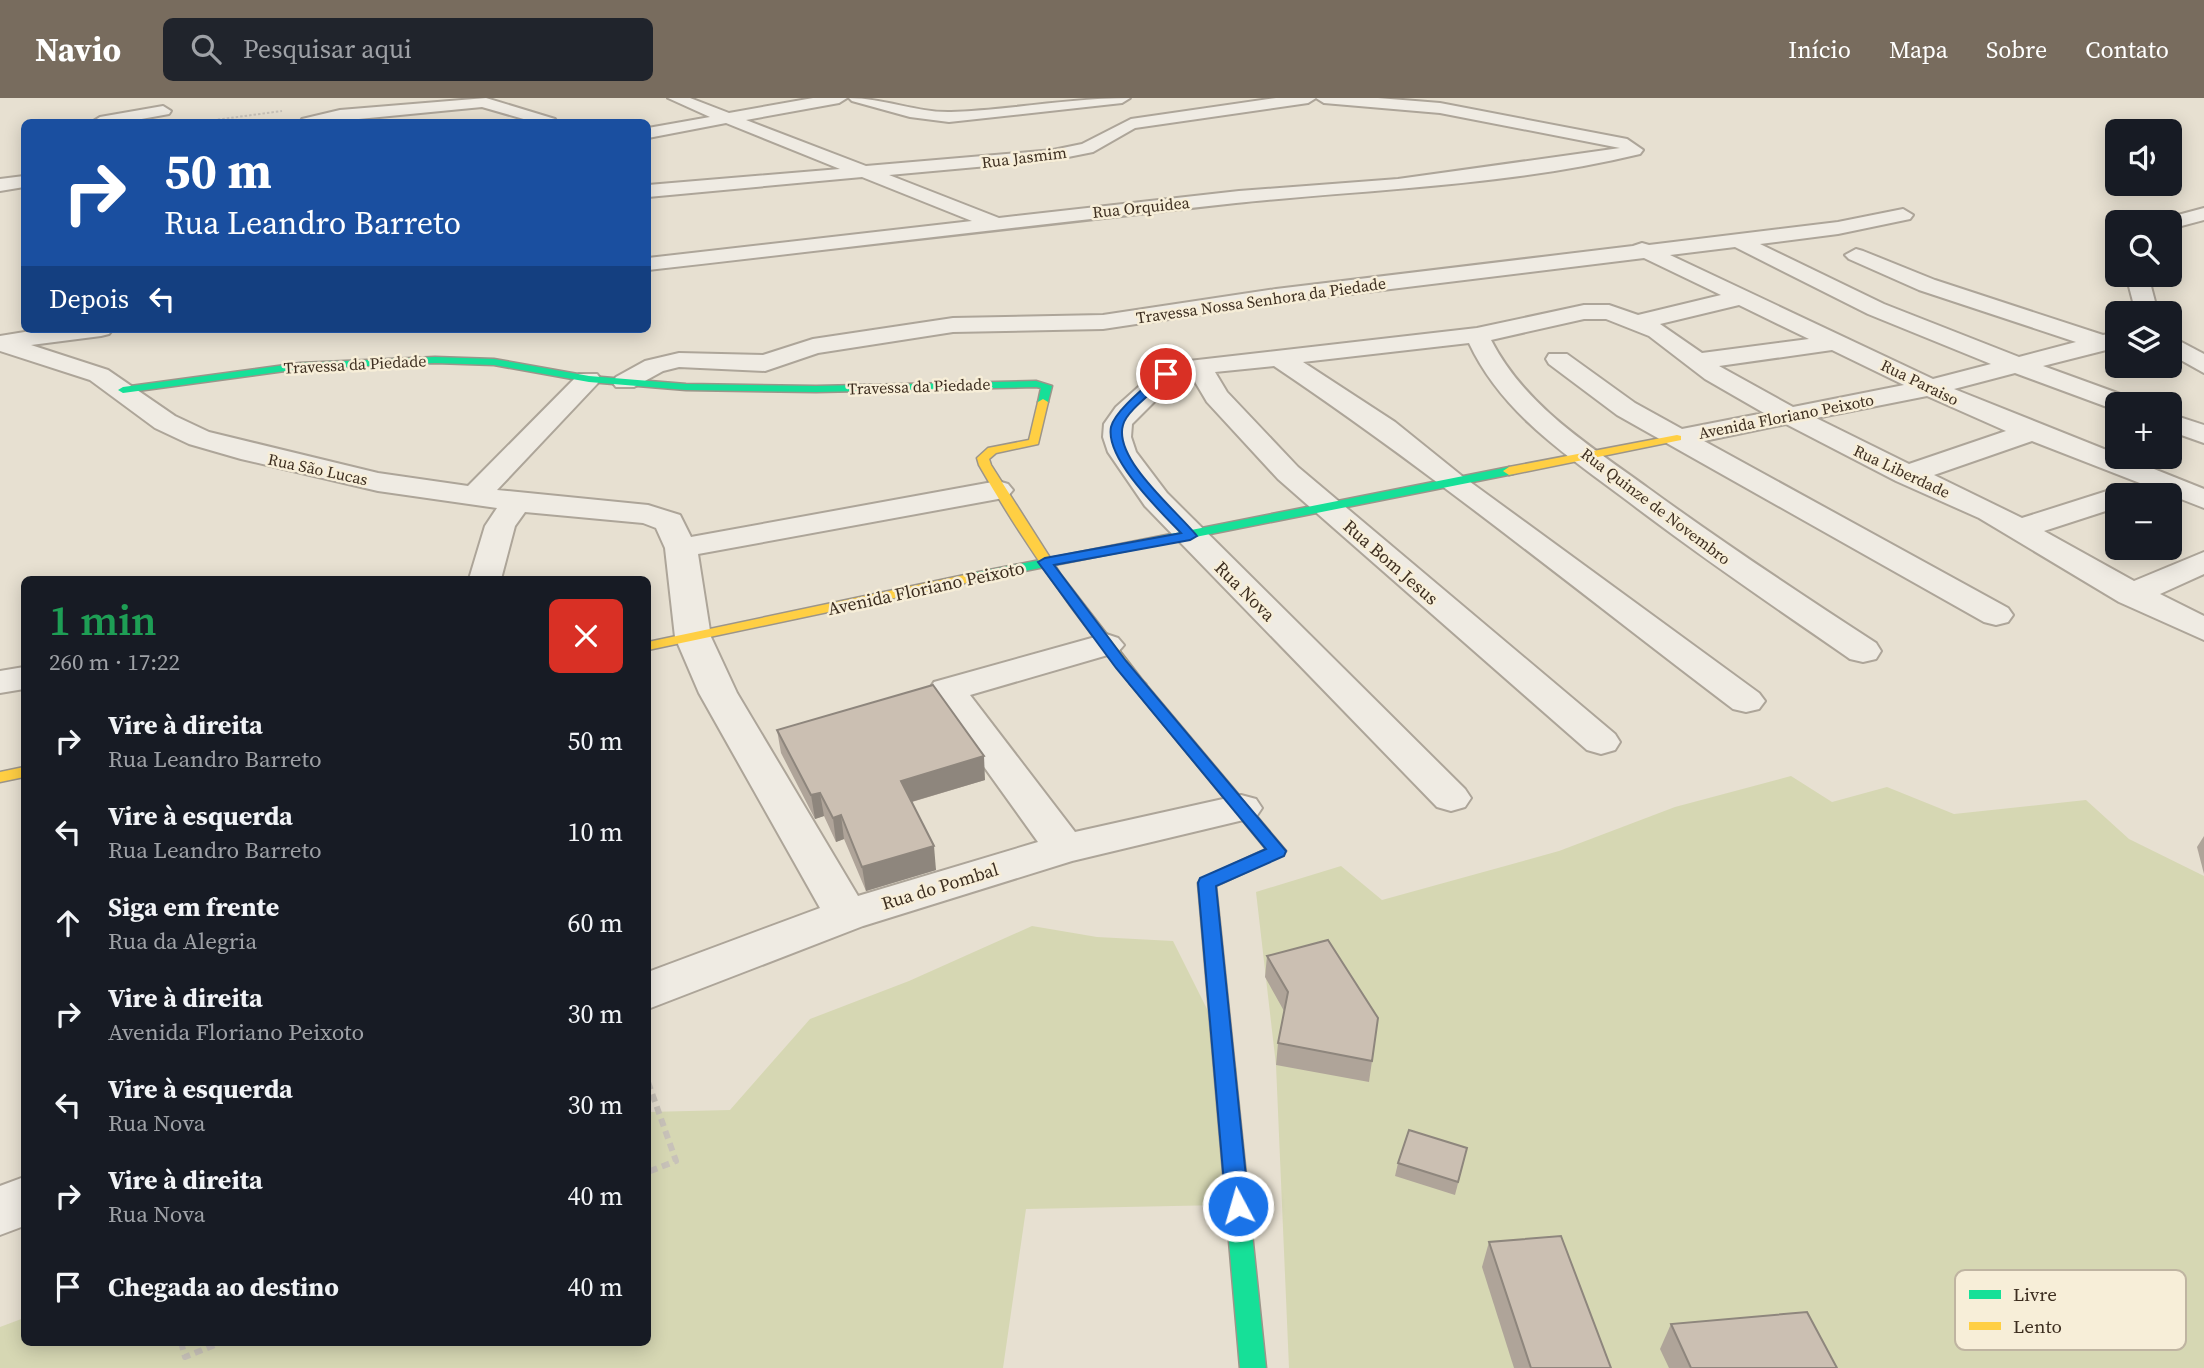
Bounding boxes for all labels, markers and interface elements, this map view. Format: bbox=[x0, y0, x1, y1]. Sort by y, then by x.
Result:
search box bbox=[163, 18, 653, 81]
text: Navio bbox=[35, 27, 121, 72]
icon: search bbox=[187, 30, 225, 68]
text: Pesquisar aqui bbox=[243, 31, 412, 67]
text: Início bbox=[1788, 33, 1851, 66]
text: Mapa bbox=[1889, 33, 1948, 66]
text: Sobre bbox=[1986, 33, 2047, 66]
text: Contato bbox=[2085, 33, 2169, 66]
map controls bbox=[2105, 119, 2182, 560]
button: sound bbox=[2105, 119, 2182, 196]
text: 50 m bbox=[164, 137, 272, 204]
street label: Rua Jasmim bbox=[980, 141, 1068, 173]
icon: right bbox=[49, 147, 140, 238]
street label: Rua Orquidea bbox=[1091, 191, 1192, 223]
text: Rua Leandro Barreto bbox=[164, 201, 461, 245]
button: search bbox=[2105, 210, 2182, 287]
street label: Travessa Nossa Senhora da Piedade bbox=[1135, 272, 1387, 328]
icon: left bbox=[143, 280, 181, 318]
text: Depois bbox=[49, 281, 129, 317]
button: layers bbox=[2105, 301, 2182, 378]
pin bbox=[1136, 344, 1196, 404]
street label: Travessa da Piedade bbox=[283, 349, 427, 379]
street label: Rua Paraiso bbox=[1877, 354, 1963, 410]
icon: arrive bbox=[1147, 355, 1185, 393]
street label: Travessa da Piedade bbox=[847, 373, 991, 399]
street label: Avenida Floriano Peixoto bbox=[1696, 388, 1876, 444]
button: + bbox=[2105, 392, 2182, 469]
street label: Rua Liberdade bbox=[1850, 439, 1954, 503]
street label: Rua Quinze de Novembro bbox=[1577, 442, 1735, 570]
street label: Rua São Lucas bbox=[266, 448, 370, 490]
button: − bbox=[2105, 483, 2182, 560]
street label: Rua Bom Jesus bbox=[1338, 514, 1444, 610]
street label: Avenida Floriano Peixoto bbox=[825, 555, 1027, 621]
street label: Rua Nova bbox=[1209, 555, 1281, 627]
text: 1 min bbox=[49, 591, 157, 649]
button: close bbox=[549, 599, 623, 673]
text: 260 m · 17:22 bbox=[49, 646, 180, 678]
text: Vire à direita bbox=[108, 707, 263, 743]
icon: right bbox=[49, 722, 87, 760]
text: 50 m bbox=[568, 723, 623, 759]
text: Rua Leandro Barreto bbox=[108, 743, 322, 775]
text: Vire à esquerda bbox=[108, 798, 293, 834]
icon: left bbox=[49, 813, 87, 851]
text: 10 m bbox=[568, 814, 623, 850]
text: Rua Leandro Barreto bbox=[108, 834, 322, 866]
street label: Rua do Pombal bbox=[879, 856, 1001, 916]
text: Siga em frente bbox=[108, 889, 279, 925]
icon: ahead bbox=[49, 904, 87, 942]
text: 60 m bbox=[568, 905, 623, 941]
text: Rua da Alegria bbox=[108, 925, 257, 957]
text: Vire à direita bbox=[108, 980, 263, 1016]
icon: right bbox=[49, 995, 87, 1033]
text: 30 m bbox=[568, 996, 623, 1032]
text: Avenida Floriano Peixoto bbox=[108, 1016, 364, 1048]
text: Vire à esquerda bbox=[108, 1071, 293, 1107]
icon: left bbox=[49, 1086, 87, 1124]
text: 30 m bbox=[568, 1087, 623, 1123]
text: Rua Nova bbox=[108, 1107, 205, 1139]
text: Vire à direita bbox=[108, 1162, 263, 1198]
position arrow bbox=[1201, 1169, 1275, 1243]
icon: right bbox=[49, 1177, 87, 1215]
text: 40 m bbox=[568, 1178, 623, 1214]
text: Rua Nova bbox=[108, 1198, 205, 1230]
icon: arrive bbox=[49, 1268, 87, 1306]
text: Chegada ao destino bbox=[108, 1269, 339, 1305]
text: 40 m bbox=[568, 1269, 623, 1305]
legend bbox=[1955, 1270, 2186, 1350]
text: Livre bbox=[2013, 1281, 2057, 1307]
text: Lento bbox=[2013, 1313, 2062, 1339]

